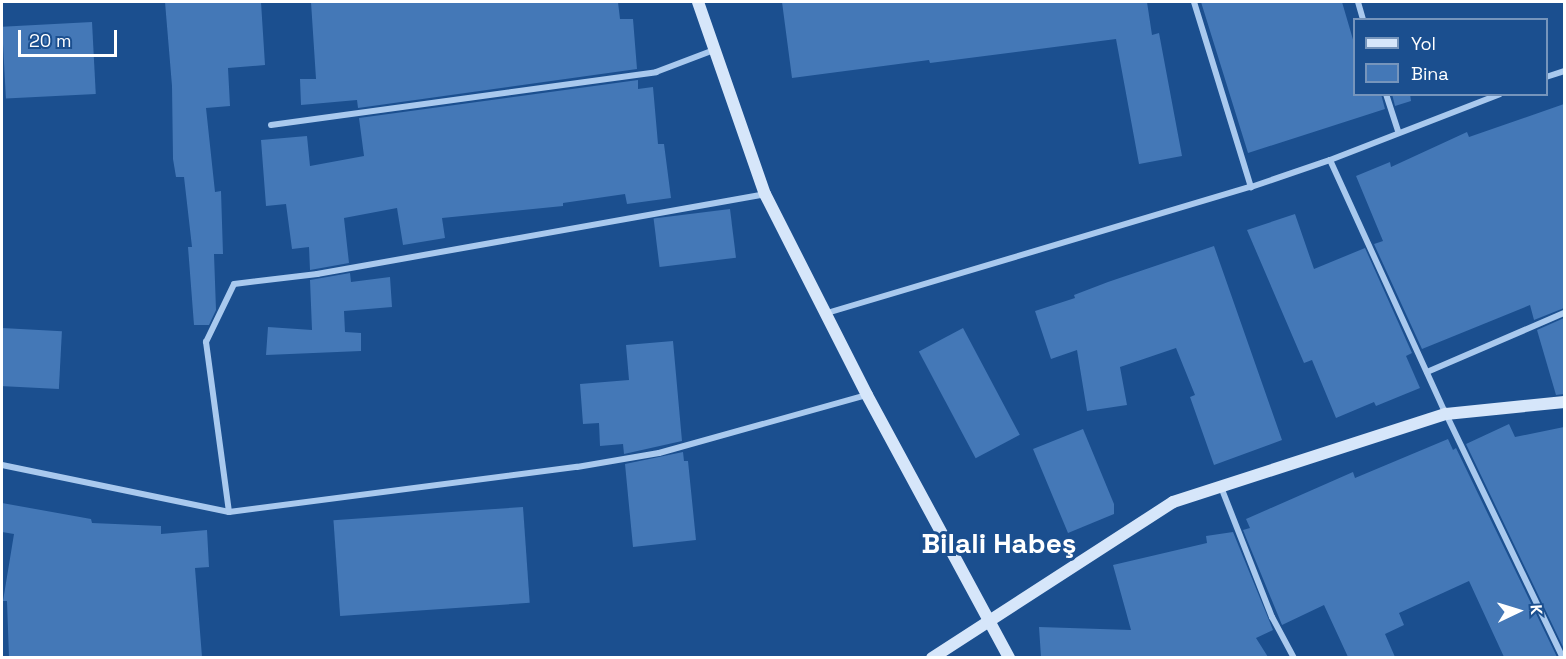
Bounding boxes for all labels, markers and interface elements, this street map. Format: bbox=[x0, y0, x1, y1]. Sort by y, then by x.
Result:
scale bar bbox=[21, 18, 120, 56]
legend bbox=[1353, 18, 1548, 96]
text: 20 m bbox=[29, 29, 72, 52]
text: Yol bbox=[1411, 32, 1436, 55]
text: Bina bbox=[1411, 62, 1449, 85]
district label: Bilali Habeş bbox=[922, 526, 1076, 560]
north arrow bbox=[1488, 581, 1548, 641]
text: K bbox=[1526, 604, 1547, 615]

